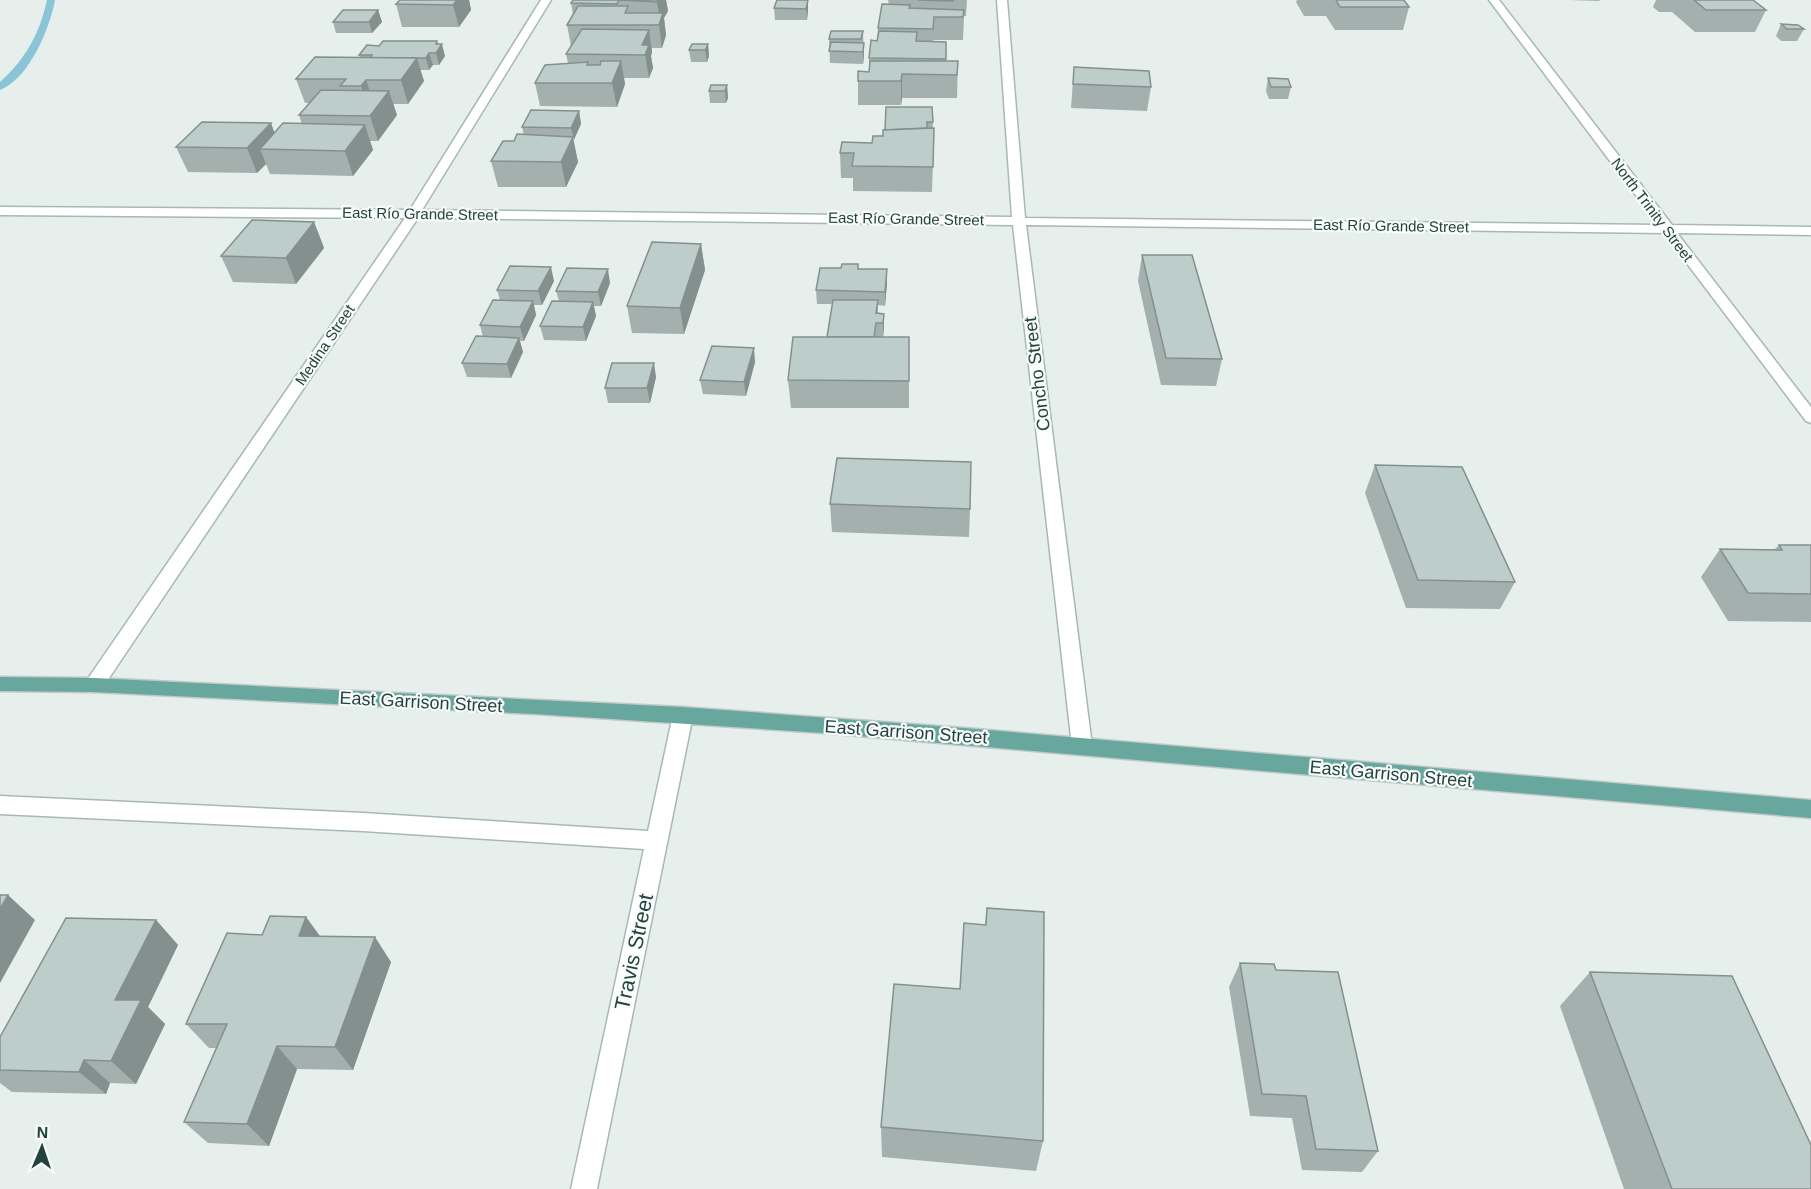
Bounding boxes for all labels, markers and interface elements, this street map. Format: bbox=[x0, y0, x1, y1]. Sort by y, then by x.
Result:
street label: North Trinity Street bbox=[1608, 155, 1697, 265]
street label: East Río Grande Street bbox=[342, 204, 499, 223]
street label: East Río Grande Street bbox=[828, 209, 985, 228]
street label: East Río Grande Street bbox=[1313, 216, 1470, 235]
street label: Medina Street bbox=[291, 301, 358, 388]
street label: Concho Street bbox=[1020, 316, 1054, 432]
street label: East Garrison Street bbox=[339, 688, 503, 716]
street label: East Garrison Street bbox=[824, 716, 988, 748]
street label: East Garrison Street bbox=[1309, 757, 1473, 791]
street label: Travis Street bbox=[610, 892, 657, 1012]
north arrow bbox=[12, 1117, 72, 1177]
text: N bbox=[36, 1124, 49, 1141]

